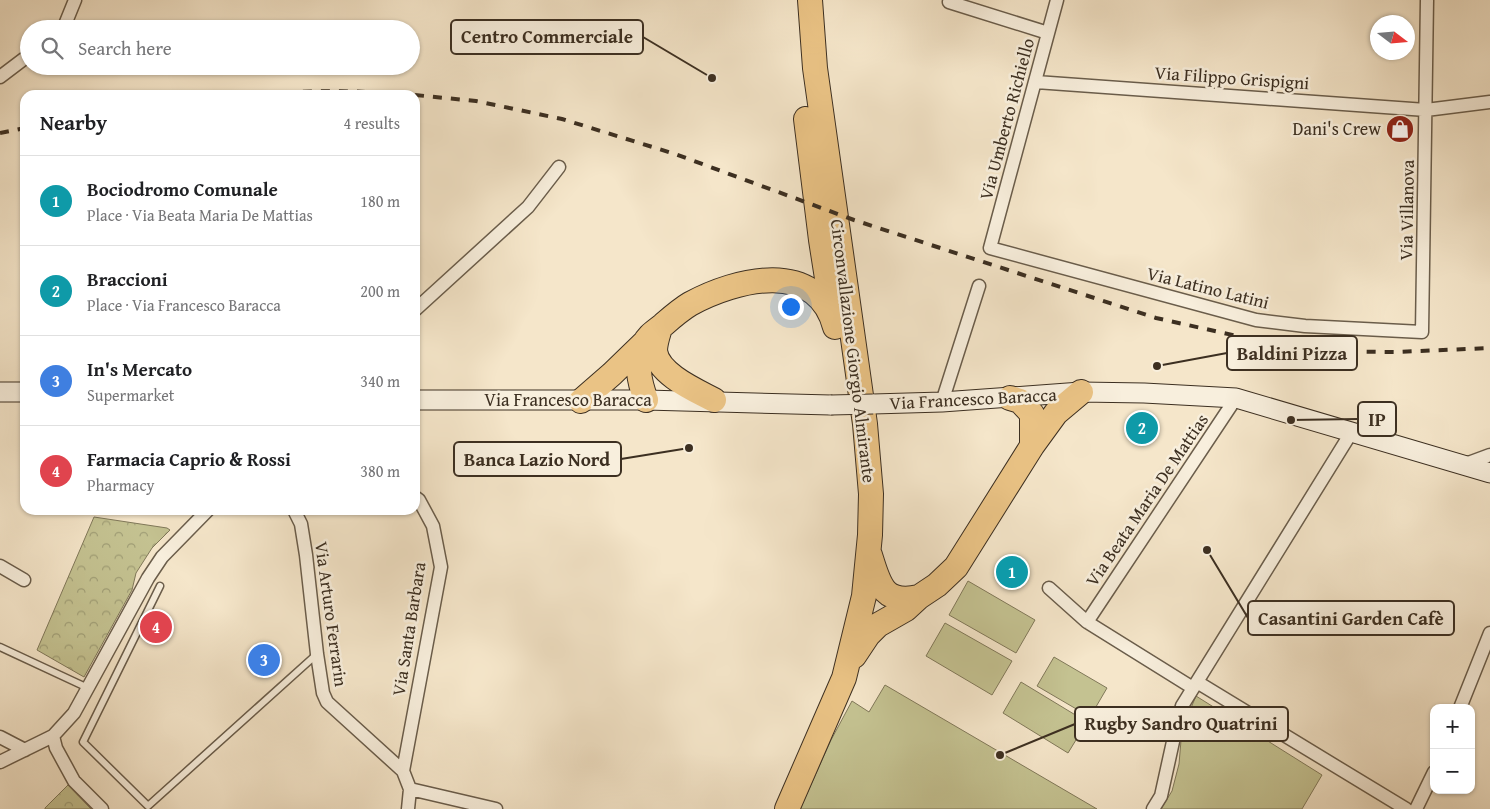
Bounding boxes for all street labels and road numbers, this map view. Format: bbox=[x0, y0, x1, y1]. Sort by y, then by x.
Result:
street label: Via Umberto Richiello bbox=[972, 35, 1041, 203]
street label: Via Filippo Grispigni bbox=[1154, 59, 1310, 96]
street label: Via Villanova bbox=[1392, 159, 1421, 261]
street label: Circonvallazione Giorgio Almirante bbox=[824, 218, 883, 484]
street label: Via Latino Latini bbox=[1144, 259, 1272, 316]
street label: Via Francesco Baracca bbox=[889, 381, 1058, 416]
street label: Via Francesco Baracca bbox=[484, 386, 652, 413]
street label: Via Beata Maria De Mattias bbox=[1078, 408, 1215, 592]
street label: Via Arturo Ferrarin bbox=[308, 540, 355, 688]
street label: Via Santa Barbara bbox=[385, 560, 432, 698]

